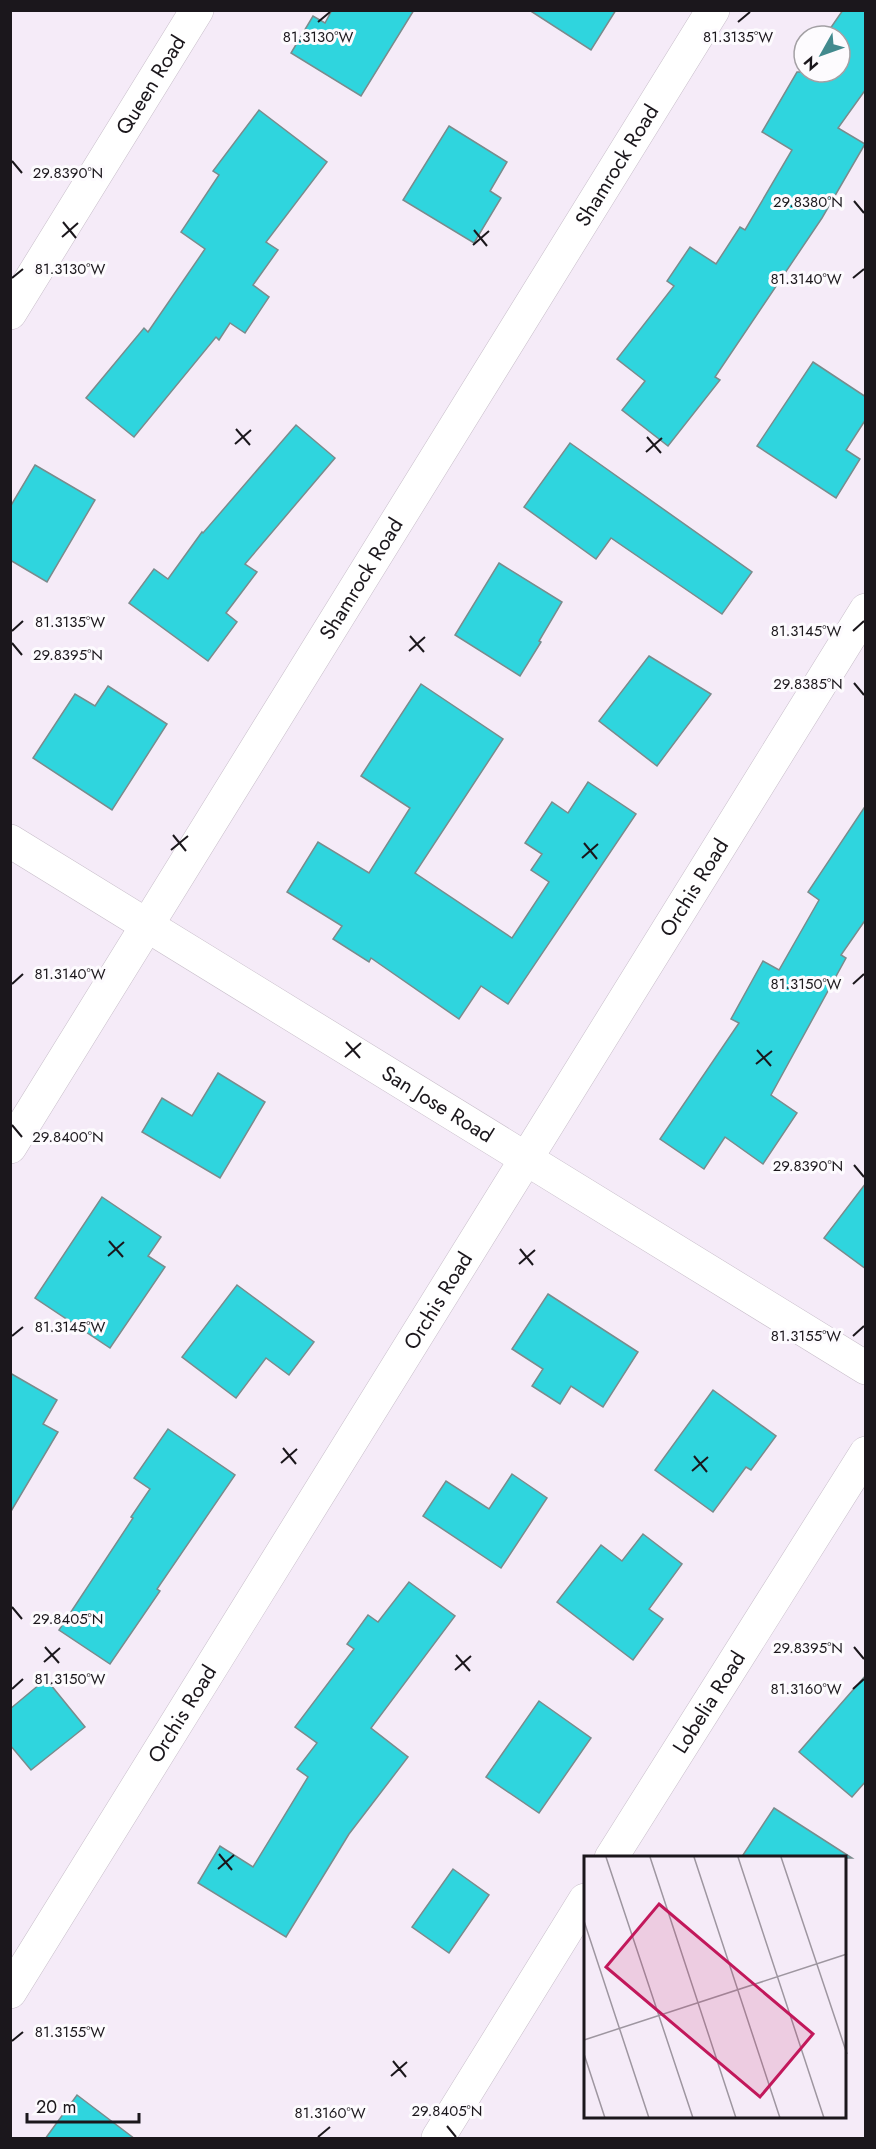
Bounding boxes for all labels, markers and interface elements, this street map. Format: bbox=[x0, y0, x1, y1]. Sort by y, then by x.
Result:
north arrow bbox=[792, 24, 852, 84]
text: 81.3130°W bbox=[283, 26, 353, 48]
text: 81.3135°W bbox=[703, 26, 773, 48]
street label: Queen Road bbox=[109, 29, 193, 140]
text: N bbox=[798, 51, 824, 76]
street label: Shamrock Road bbox=[568, 99, 666, 232]
text: 29.8390°N bbox=[33, 162, 103, 184]
text: 29.8380°N bbox=[773, 191, 843, 213]
text: 81.3130°W bbox=[35, 258, 105, 280]
text: 81.3140°W bbox=[770, 268, 842, 290]
street label: Shamrock Road bbox=[312, 512, 410, 646]
text: 81.3135°W bbox=[35, 611, 105, 633]
text: 81.3145°W bbox=[771, 620, 841, 642]
text: 29.8395°N bbox=[33, 644, 103, 666]
text: 29.8385°N bbox=[773, 673, 843, 695]
street label: Orchis Road bbox=[652, 833, 736, 942]
text: 81.3140°W bbox=[34, 963, 106, 985]
text: 81.3150°W bbox=[771, 973, 842, 995]
street label: San Jose Road bbox=[376, 1058, 499, 1150]
text: 29.8400°N bbox=[32, 1126, 104, 1148]
text: 29.8390°N bbox=[773, 1155, 843, 1177]
street label: Orchis Road bbox=[396, 1246, 480, 1356]
text: 81.3145°W bbox=[35, 1316, 105, 1338]
text: 81.3155°W bbox=[771, 1325, 841, 1347]
text: 29.8405°N bbox=[33, 1608, 103, 1630]
text: 29.8395°N bbox=[773, 1637, 843, 1659]
street label: Lobelia Road bbox=[665, 1645, 753, 1759]
street label: Orchis Road bbox=[140, 1659, 224, 1769]
text: 81.3150°W bbox=[35, 1668, 106, 1690]
text: 81.3160°W bbox=[770, 1678, 842, 1700]
inset map bbox=[584, 1856, 846, 2119]
text: 81.3155°W bbox=[35, 2021, 105, 2043]
scale bar bbox=[27, 2086, 140, 2124]
text: 20 m bbox=[36, 2094, 76, 2120]
text: 29.8405°N bbox=[412, 2100, 482, 2122]
text: 81.3160°W bbox=[294, 2102, 366, 2124]

